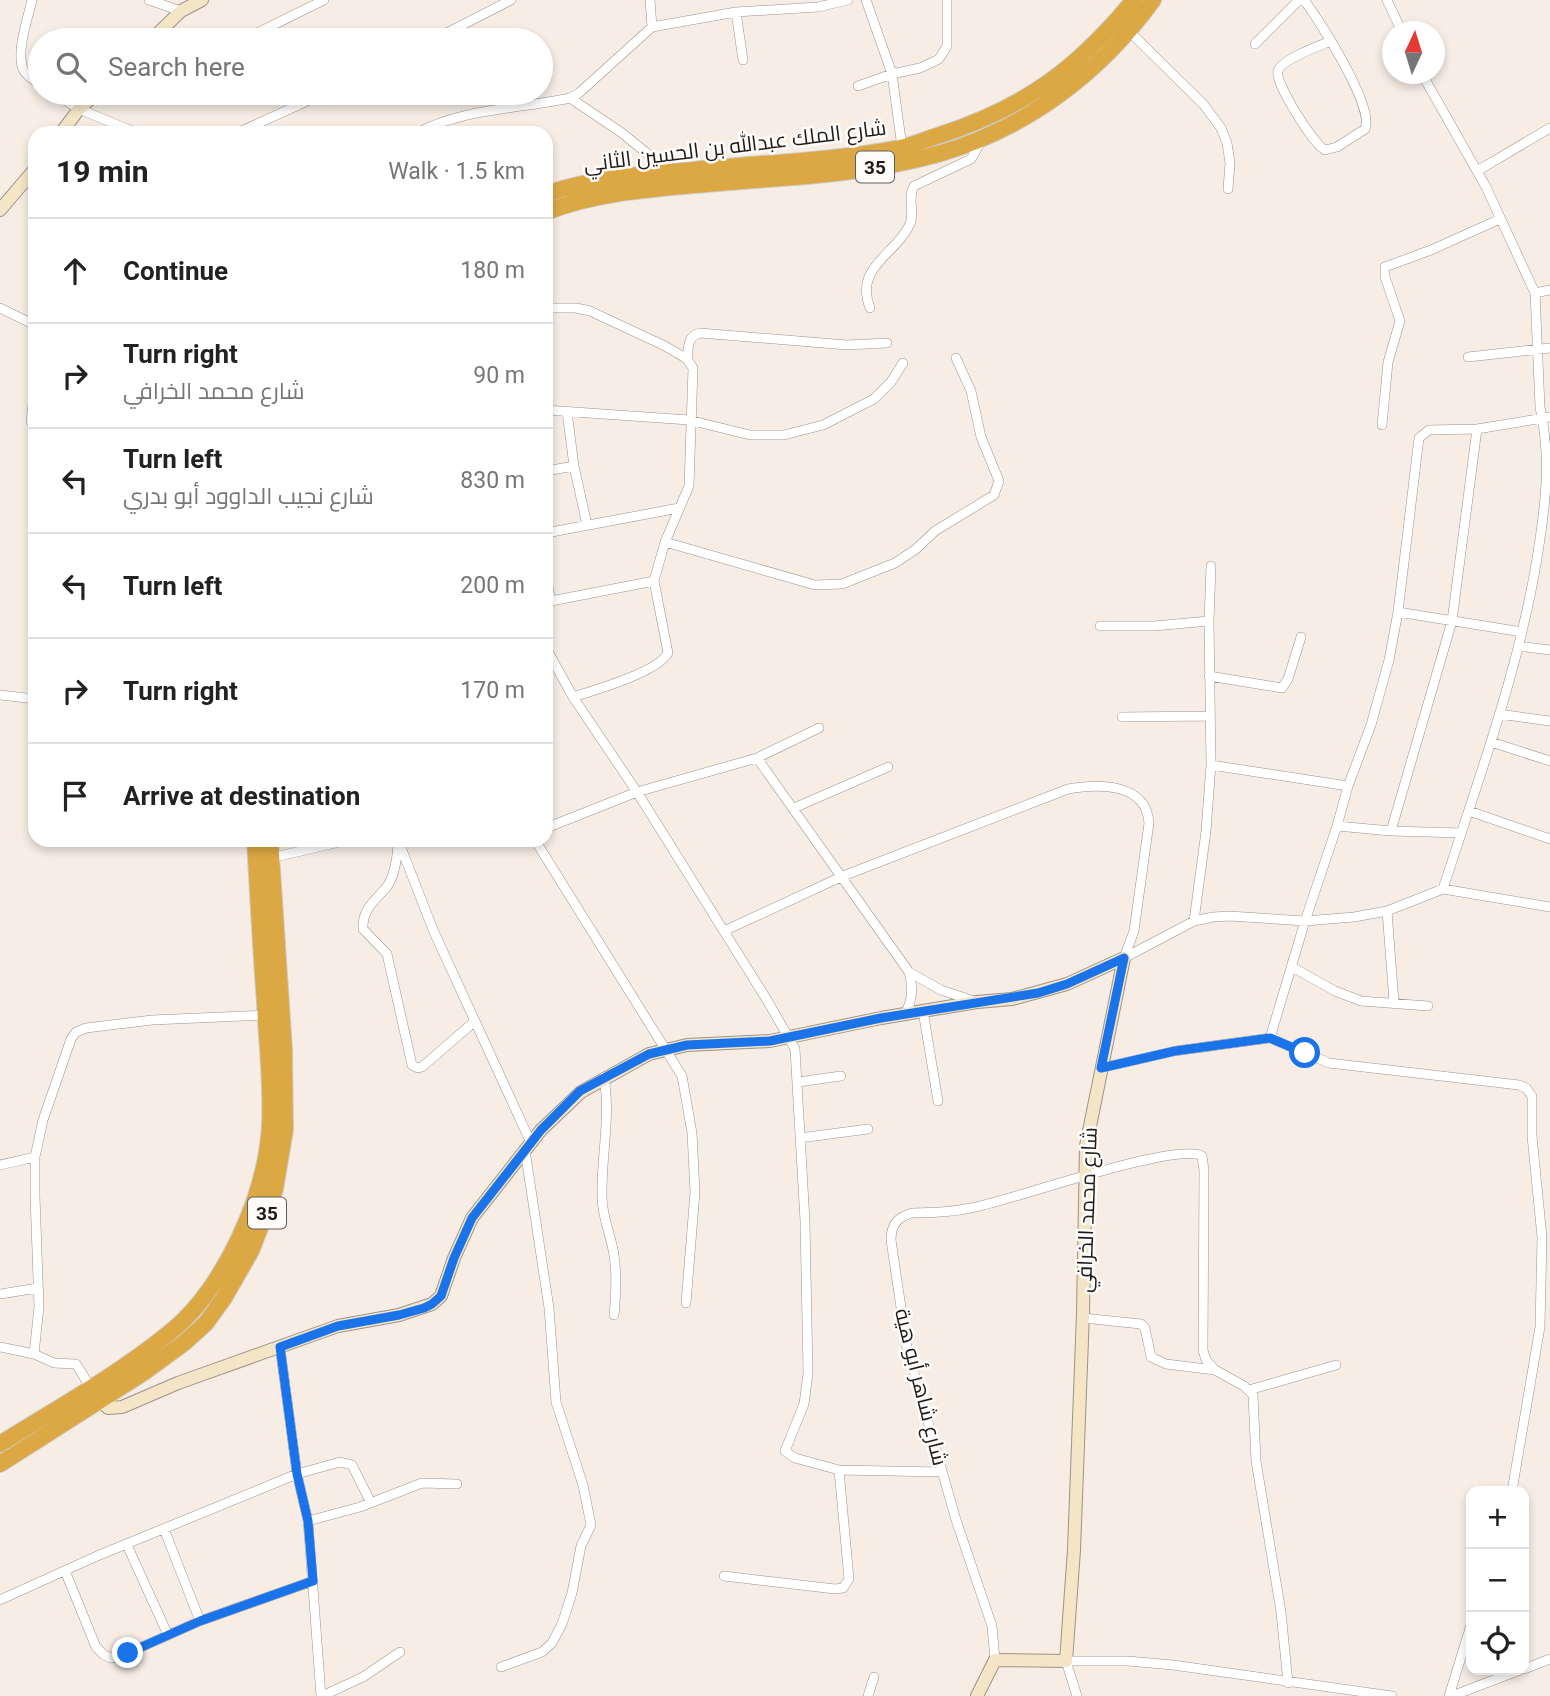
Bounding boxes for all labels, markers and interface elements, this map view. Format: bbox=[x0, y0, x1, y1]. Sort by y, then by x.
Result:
north arrow bbox=[1382, 21, 1445, 84]
search box bbox=[28, 28, 553, 105]
icon: search bbox=[52, 48, 90, 86]
text: Search here bbox=[108, 52, 245, 82]
street label: شارع الملك عبدالله بن الحسين الثاني bbox=[582, 114, 888, 180]
road number: 35 bbox=[856, 152, 894, 182]
text: 19 min bbox=[56, 154, 149, 189]
text: Walk · 1.5 km bbox=[388, 158, 525, 185]
icon: ahead bbox=[56, 252, 94, 290]
text: Continue bbox=[123, 256, 228, 286]
text: 180 m bbox=[460, 257, 525, 284]
text: Turn right bbox=[123, 339, 238, 369]
icon: right bbox=[56, 357, 94, 395]
text: 90 m bbox=[473, 362, 525, 389]
text: شارع محمد الخرافي bbox=[123, 378, 305, 405]
text: Turn left bbox=[123, 444, 222, 474]
icon: left bbox=[56, 462, 94, 500]
text: 830 m bbox=[460, 467, 525, 494]
text: شارع نجيب الداوود أبو بدري bbox=[123, 483, 374, 510]
icon: left bbox=[56, 567, 94, 605]
text: Turn left bbox=[123, 571, 222, 601]
text: 200 m bbox=[460, 572, 525, 599]
icon: right bbox=[56, 672, 94, 710]
text: Turn right bbox=[123, 676, 238, 706]
text: 170 m bbox=[460, 677, 525, 704]
icon: arrive bbox=[56, 777, 94, 815]
text: Arrive at destination bbox=[123, 781, 360, 811]
route start bbox=[1289, 1037, 1320, 1068]
street label: شارع محمد الخرافي bbox=[1072, 1127, 1106, 1293]
road number: 35 bbox=[248, 1198, 286, 1228]
street label: شارع شاهر أبو هية bbox=[888, 1306, 953, 1469]
map controls bbox=[1466, 1486, 1529, 1675]
button: + bbox=[1466, 1486, 1529, 1549]
button: − bbox=[1466, 1549, 1529, 1612]
button: locate bbox=[1466, 1612, 1529, 1675]
route end bbox=[112, 1637, 143, 1668]

